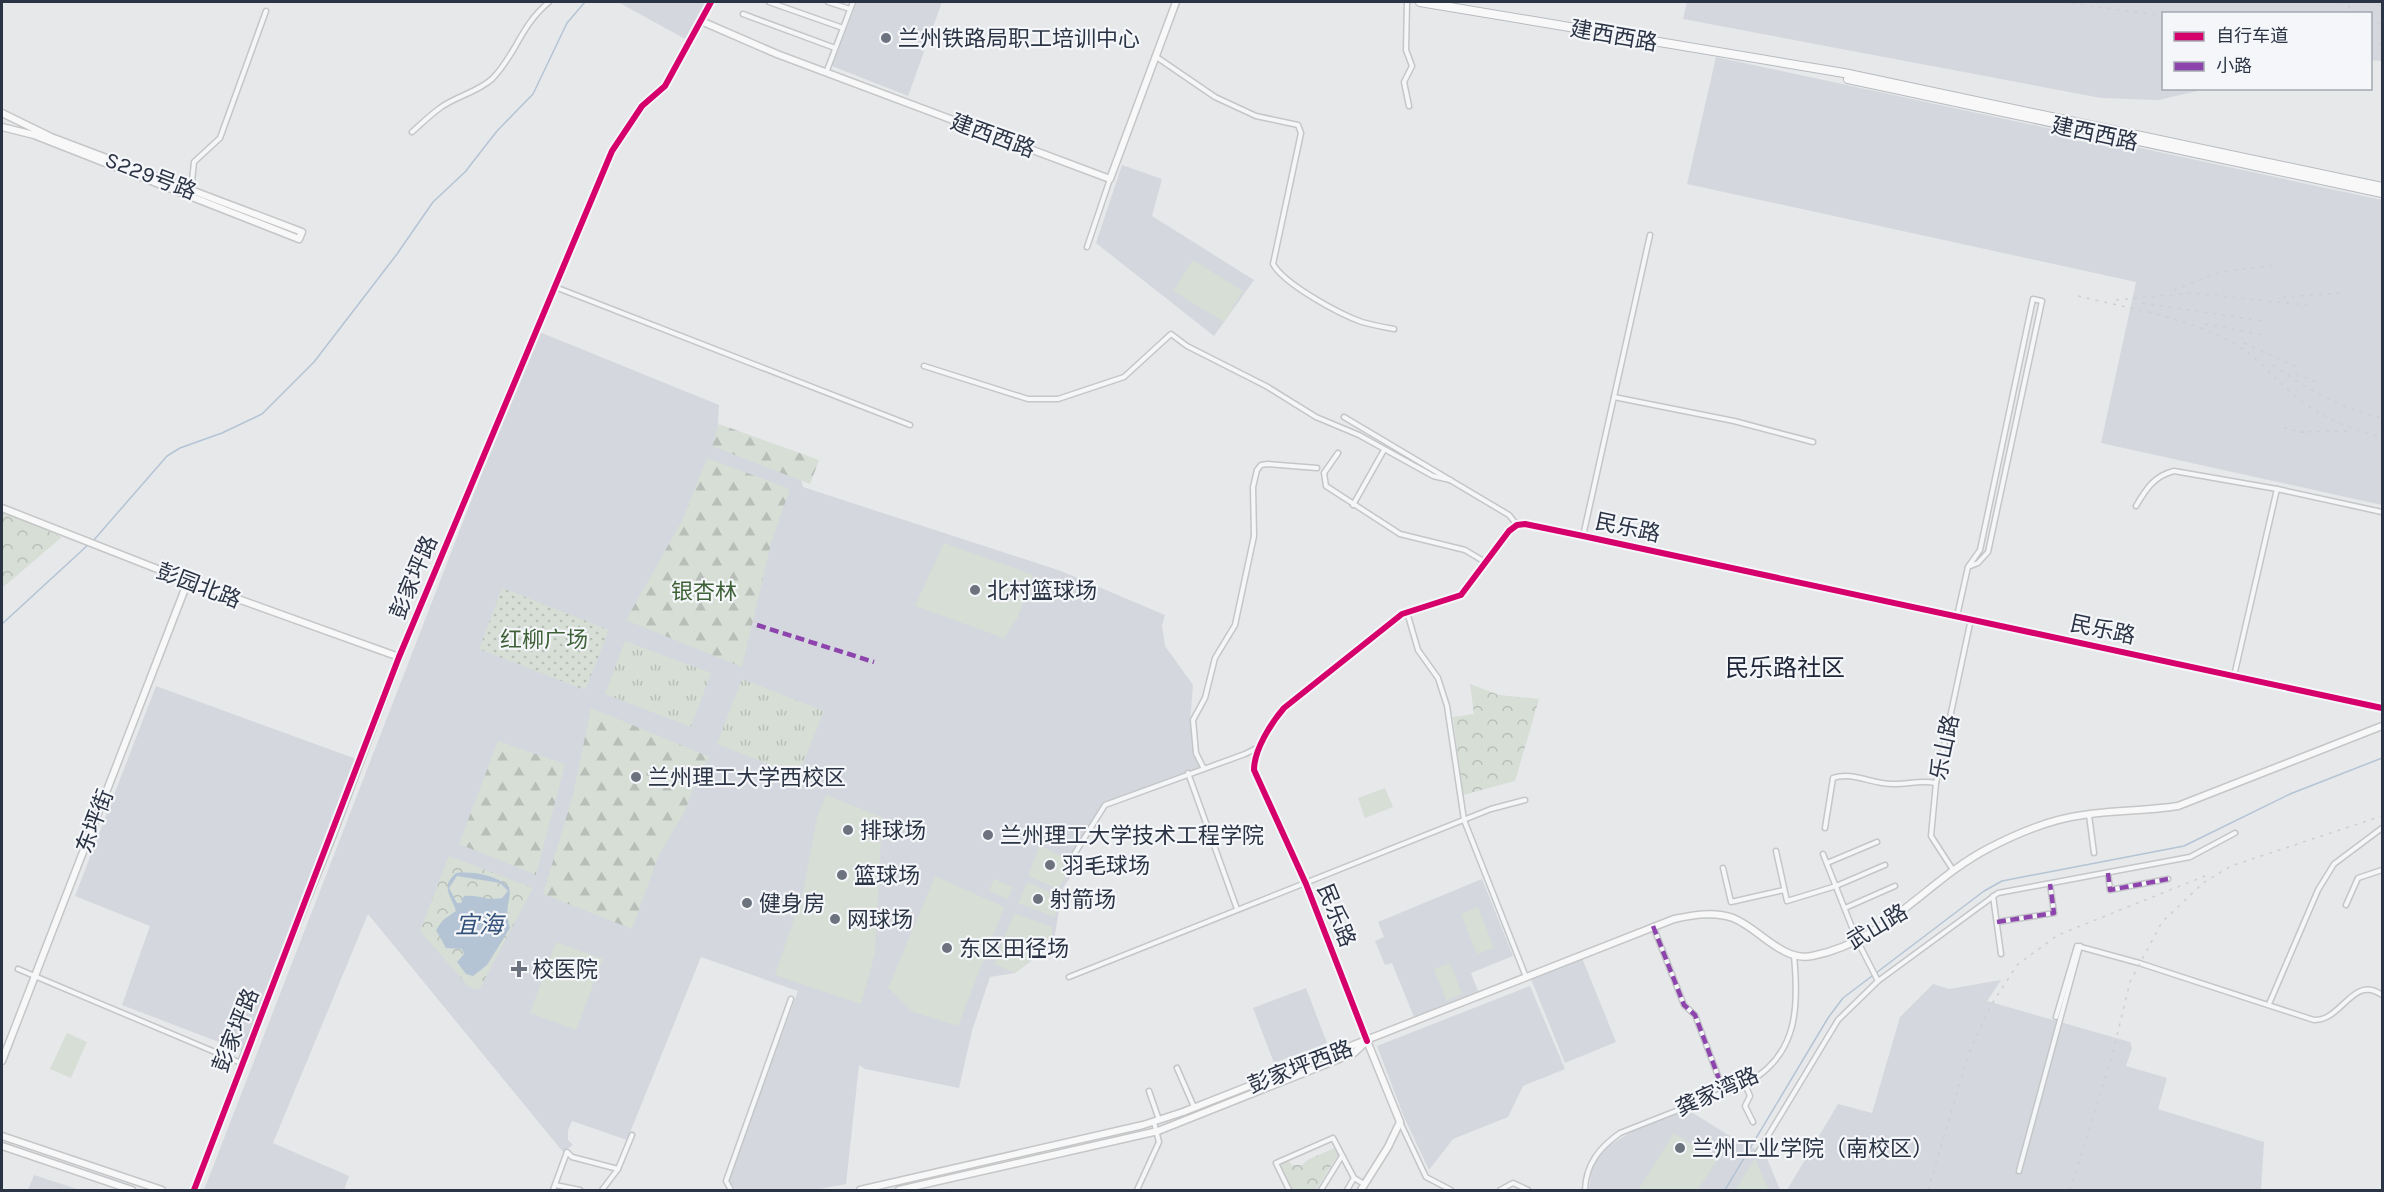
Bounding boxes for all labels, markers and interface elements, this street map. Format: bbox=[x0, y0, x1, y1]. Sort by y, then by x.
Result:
legend bbox=[2162, 12, 2372, 90]
street label: 建西西路 bbox=[1568, 16, 1659, 56]
text: 自行车道 bbox=[2216, 25, 2288, 47]
place label: 兰州铁路局职工培训中心 bbox=[898, 26, 1140, 52]
marker: 兰州铁路局职工培训中心 bbox=[879, 31, 893, 45]
text: 小路 bbox=[2216, 55, 2252, 77]
street label: 建西西路 bbox=[947, 109, 1038, 163]
street label: 建西西路 bbox=[2049, 112, 2141, 156]
street label: S229号路 bbox=[101, 147, 200, 205]
street label: 民乐路 bbox=[1593, 508, 1663, 548]
street label: 彭家坪路 bbox=[385, 532, 443, 623]
street label: 彭园北路 bbox=[153, 558, 244, 614]
place label: 北村篮球场 bbox=[987, 578, 1097, 604]
park label: 银杏林 bbox=[671, 579, 737, 605]
marker: 北村篮球场 bbox=[968, 583, 982, 597]
street label: 民乐路 bbox=[2068, 610, 2138, 650]
park label: 红柳广场 bbox=[500, 627, 588, 653]
district label: 民乐路社区 bbox=[1725, 654, 1845, 682]
street label: 乐山路 bbox=[1925, 712, 1965, 782]
place label: 兰州理工大学西校区 bbox=[648, 765, 846, 791]
marker: 兰州理工大学西校区 bbox=[629, 770, 643, 784]
street label: 东坪街 bbox=[71, 786, 119, 857]
place label: 排球场 bbox=[860, 818, 926, 844]
marker: 排球场 bbox=[841, 823, 855, 837]
place label: 兰州理工大学技术工程学院 bbox=[1000, 823, 1264, 849]
marker: 兰州理工大学技术工程学院 bbox=[981, 828, 995, 842]
place label: 羽毛球场 bbox=[1062, 853, 1150, 879]
marker: 羽毛球场 bbox=[1043, 858, 1057, 872]
place label: 篮球场 bbox=[854, 863, 920, 889]
marker: 篮球场 bbox=[835, 868, 849, 882]
street label: 民乐路 bbox=[1312, 880, 1360, 951]
place label: 射箭场 bbox=[1050, 887, 1116, 913]
place label: 健身房 bbox=[759, 891, 825, 917]
marker: 射箭场 bbox=[1031, 892, 1045, 906]
marker: 健身房 bbox=[740, 896, 754, 910]
street label: 武山路 bbox=[1843, 899, 1913, 955]
place label: 网球场 bbox=[847, 907, 913, 933]
water label: 宜海 bbox=[455, 911, 506, 939]
marker: 网球场 bbox=[828, 912, 842, 926]
place label: 东区田径场 bbox=[959, 936, 1069, 962]
marker: 东区田径场 bbox=[940, 941, 954, 955]
place label: 校医院 bbox=[532, 957, 598, 983]
marker: 校医院 bbox=[510, 960, 528, 978]
street label: 彭家坪路 bbox=[207, 985, 264, 1076]
street label: 彭家坪西路 bbox=[1244, 1035, 1356, 1099]
street label: 龚家湾路 bbox=[1672, 1062, 1763, 1122]
place label: 兰州工业学院（南校区） bbox=[1692, 1136, 1934, 1162]
marker: 兰州工业学院（南校区） bbox=[1673, 1141, 1687, 1155]

